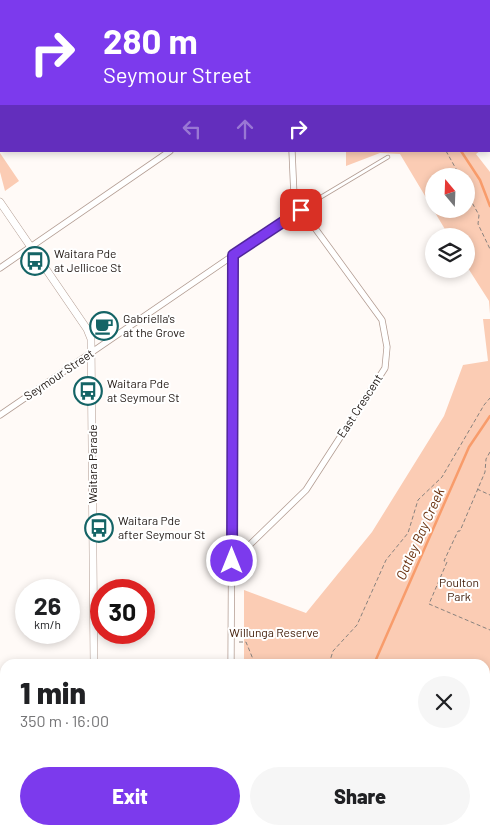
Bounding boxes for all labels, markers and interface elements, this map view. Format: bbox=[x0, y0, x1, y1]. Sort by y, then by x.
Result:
text: 280 m bbox=[103, 19, 198, 61]
icon: right bbox=[20, 20, 85, 85]
text: Seymour Street bbox=[103, 61, 252, 87]
icon: left bbox=[178, 115, 206, 143]
icon: ahead bbox=[231, 115, 259, 143]
icon: right bbox=[284, 115, 312, 143]
north arrow bbox=[425, 168, 475, 218]
map controls bbox=[425, 168, 475, 278]
pin bbox=[280, 189, 322, 231]
icon: arrive bbox=[287, 196, 315, 224]
button: layers bbox=[425, 228, 475, 278]
bus stop icon: Waitara Pde at Jellicoe St bbox=[20, 246, 50, 276]
place label: Waitara Pde at Jellicoe St bbox=[54, 246, 122, 274]
cafe icon: Gabriella's at the Grove bbox=[89, 311, 119, 341]
place label: Gabriella's at the Grove bbox=[123, 311, 185, 339]
street label: Seymour Street bbox=[21, 346, 96, 403]
street label: East Crescent bbox=[333, 371, 385, 440]
bus stop icon: Waitara Pde at Seymour St bbox=[73, 376, 103, 406]
place label: Waitara Pde at Seymour St bbox=[107, 376, 180, 404]
street label: Waitara Parade bbox=[85, 424, 99, 504]
water label: Oatley Bay Creek bbox=[392, 485, 447, 582]
bus stop icon: Waitara Pde after Seymour St bbox=[84, 513, 114, 543]
place label: Waitara Pde after Seymour St bbox=[118, 513, 205, 541]
position arrow bbox=[205, 534, 257, 586]
park label: Poulton Park bbox=[439, 575, 479, 603]
speed limit sign: 30 bbox=[90, 579, 155, 644]
text: 26 bbox=[34, 590, 61, 620]
text: km/h bbox=[34, 617, 61, 631]
park label: Willunga Reserve bbox=[229, 625, 319, 639]
text: 1 min bbox=[20, 674, 86, 710]
button: close bbox=[418, 676, 470, 728]
text: 350 m · 16:00 bbox=[20, 711, 109, 730]
button: Exit bbox=[20, 767, 240, 825]
button: Share bbox=[250, 767, 470, 825]

